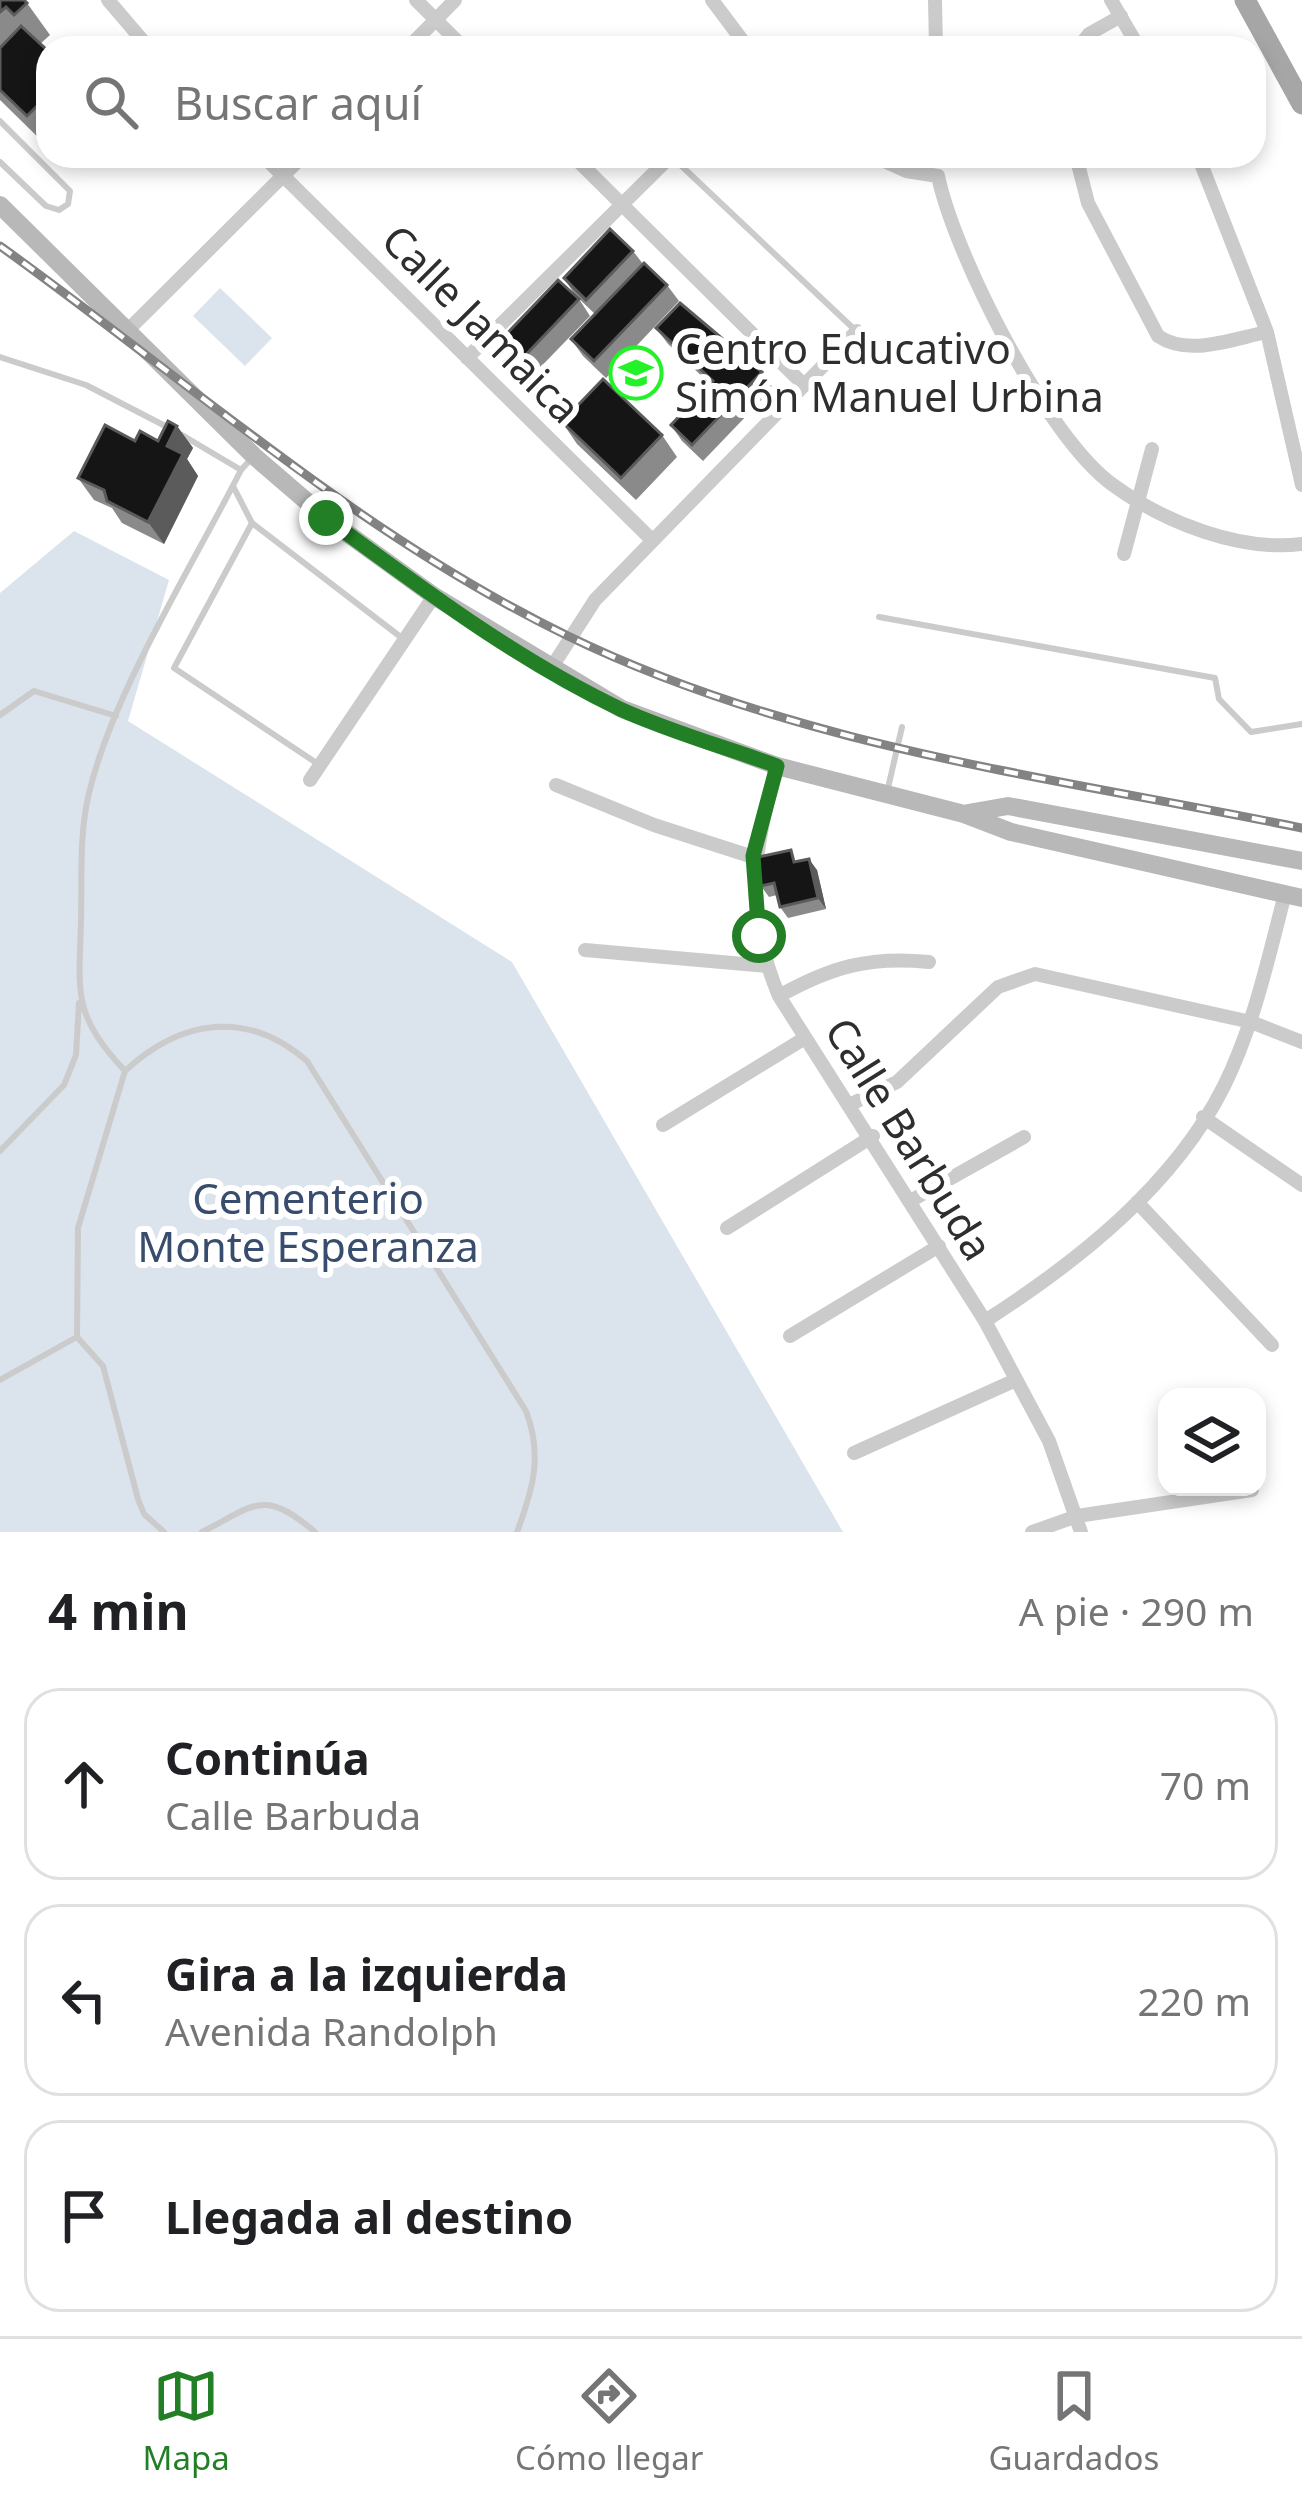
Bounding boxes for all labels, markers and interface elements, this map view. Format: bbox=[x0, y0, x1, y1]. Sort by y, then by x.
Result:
search box bbox=[36, 36, 1266, 168]
icon: search bbox=[78, 69, 144, 135]
text: Buscar aquí bbox=[174, 72, 422, 133]
street label: Calle Jamaica bbox=[370, 211, 594, 435]
place label: Centro Educativo Simón Manuel Urbina bbox=[675, 319, 1104, 424]
school or university icon: Centro Educativo Simón Manuel Urbina bbox=[608, 345, 664, 401]
route end bbox=[299, 491, 353, 545]
route start bbox=[732, 909, 786, 963]
street label: Calle Barbuda bbox=[813, 1006, 1008, 1270]
park label: Cementerio Monte Esperanza bbox=[137, 1169, 479, 1274]
map controls bbox=[1158, 1388, 1266, 1496]
button: layers bbox=[1158, 1388, 1266, 1496]
text: 4 min bbox=[48, 1575, 189, 1645]
text: A pie · 290 m bbox=[1019, 1584, 1254, 1637]
text: Continúa bbox=[165, 1727, 370, 1788]
icon: ahead bbox=[51, 1751, 117, 1817]
text: 70 m bbox=[1160, 1758, 1251, 1811]
text: Calle Barbuda bbox=[165, 1788, 421, 1841]
text: Gira a la izquierda bbox=[165, 1943, 568, 2004]
icon: left bbox=[51, 1967, 117, 2033]
text: 220 m bbox=[1137, 1974, 1251, 2027]
text: Avenida Randolph bbox=[165, 2004, 498, 2057]
icon: arrive bbox=[51, 2183, 117, 2249]
text: Llegada al destino bbox=[165, 2186, 573, 2247]
tab: Mapa bbox=[143, 2363, 230, 2480]
tab: Cómo llegar bbox=[515, 2363, 703, 2480]
tab: Guardados bbox=[989, 2363, 1159, 2480]

